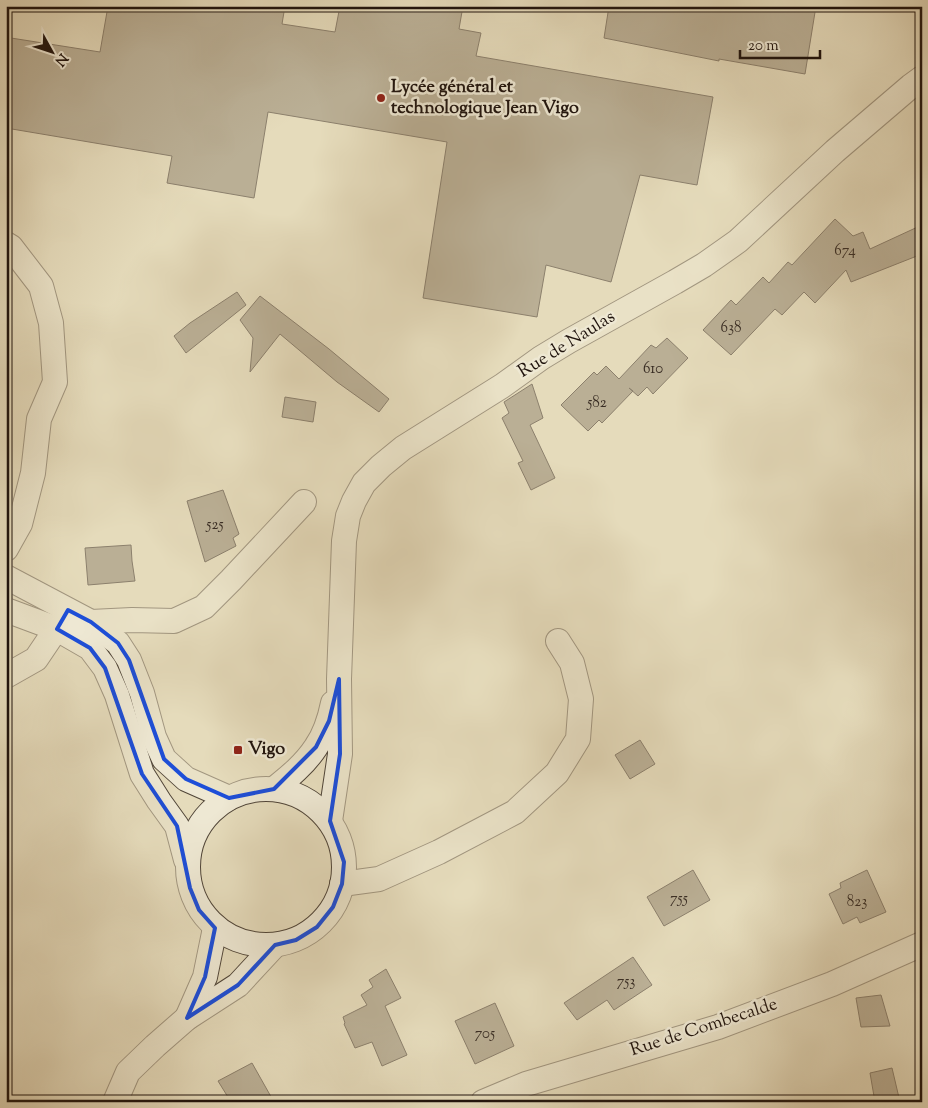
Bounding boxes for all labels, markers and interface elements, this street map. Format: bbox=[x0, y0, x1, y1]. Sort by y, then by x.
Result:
north arrow bbox=[28, 28, 78, 78]
scale bar bbox=[740, 28, 820, 60]
text: 20 m bbox=[748, 36, 779, 57]
text: N bbox=[49, 48, 72, 70]
place label: Lycée général et technologique Jean Vigo bbox=[391, 75, 579, 122]
marker: Lycée général et technologique Jean Vigo bbox=[375, 92, 387, 104]
house number: 674 bbox=[834, 241, 856, 262]
street label: Rue de Naulas bbox=[513, 305, 621, 385]
house number: 638 bbox=[720, 318, 742, 339]
house number: 610 bbox=[643, 359, 663, 380]
house number: 582 bbox=[586, 393, 607, 414]
house number: 525 bbox=[205, 515, 224, 536]
place label: Vigo bbox=[248, 737, 285, 763]
marker: Vigo bbox=[232, 744, 244, 756]
house number: 755 bbox=[670, 889, 688, 910]
house number: 823 bbox=[847, 892, 867, 913]
house number: 753 bbox=[617, 972, 635, 993]
street label: Rue de Combecalde bbox=[627, 992, 781, 1064]
house number: 705 bbox=[475, 1024, 495, 1045]

